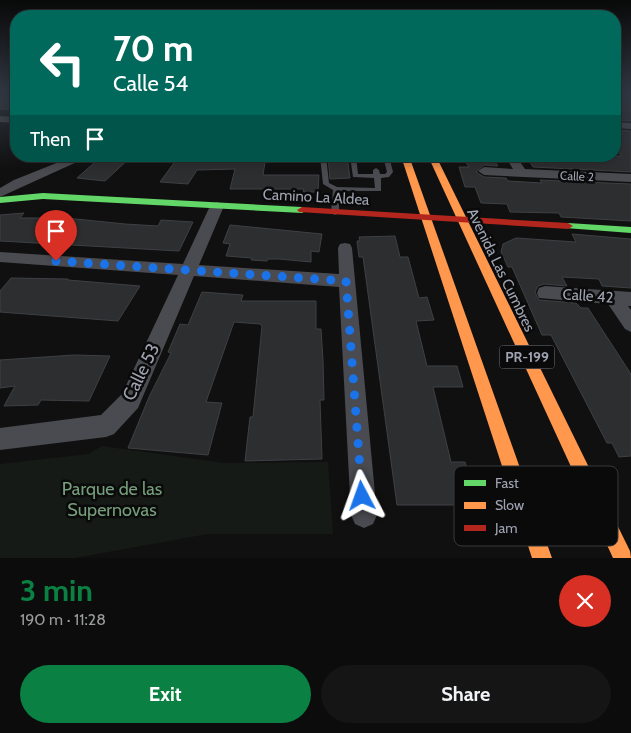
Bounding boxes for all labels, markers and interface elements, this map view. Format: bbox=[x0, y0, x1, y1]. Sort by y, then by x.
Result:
text: 70 m bbox=[113, 27, 194, 70]
icon: left bbox=[30, 30, 95, 95]
text: Calle 54 bbox=[113, 70, 188, 97]
icon: arrive bbox=[81, 125, 109, 153]
text: Then bbox=[30, 128, 71, 151]
street label: Calle 2 bbox=[560, 168, 594, 184]
street label: Camino La Aldea bbox=[262, 185, 371, 209]
street label: Avenida Las Cumbres bbox=[463, 205, 539, 335]
pin bbox=[35, 210, 77, 261]
icon: arrive bbox=[42, 217, 70, 245]
street label: Calle 42 bbox=[562, 285, 614, 307]
street label: Calle 53 bbox=[118, 340, 164, 404]
road number: PR-199 bbox=[500, 346, 554, 368]
legend bbox=[454, 466, 618, 546]
position arrow bbox=[335, 469, 387, 521]
text: Fast bbox=[495, 474, 519, 492]
park label: Parque de las Supernovas bbox=[62, 478, 162, 521]
text: Slow bbox=[495, 496, 524, 514]
text: Jam bbox=[494, 519, 517, 537]
text: 3 min bbox=[20, 572, 93, 609]
button: close bbox=[559, 575, 611, 627]
text: 190 m · 11:28 bbox=[20, 610, 106, 629]
button: Exit bbox=[20, 665, 311, 723]
button: Share bbox=[321, 665, 611, 723]

